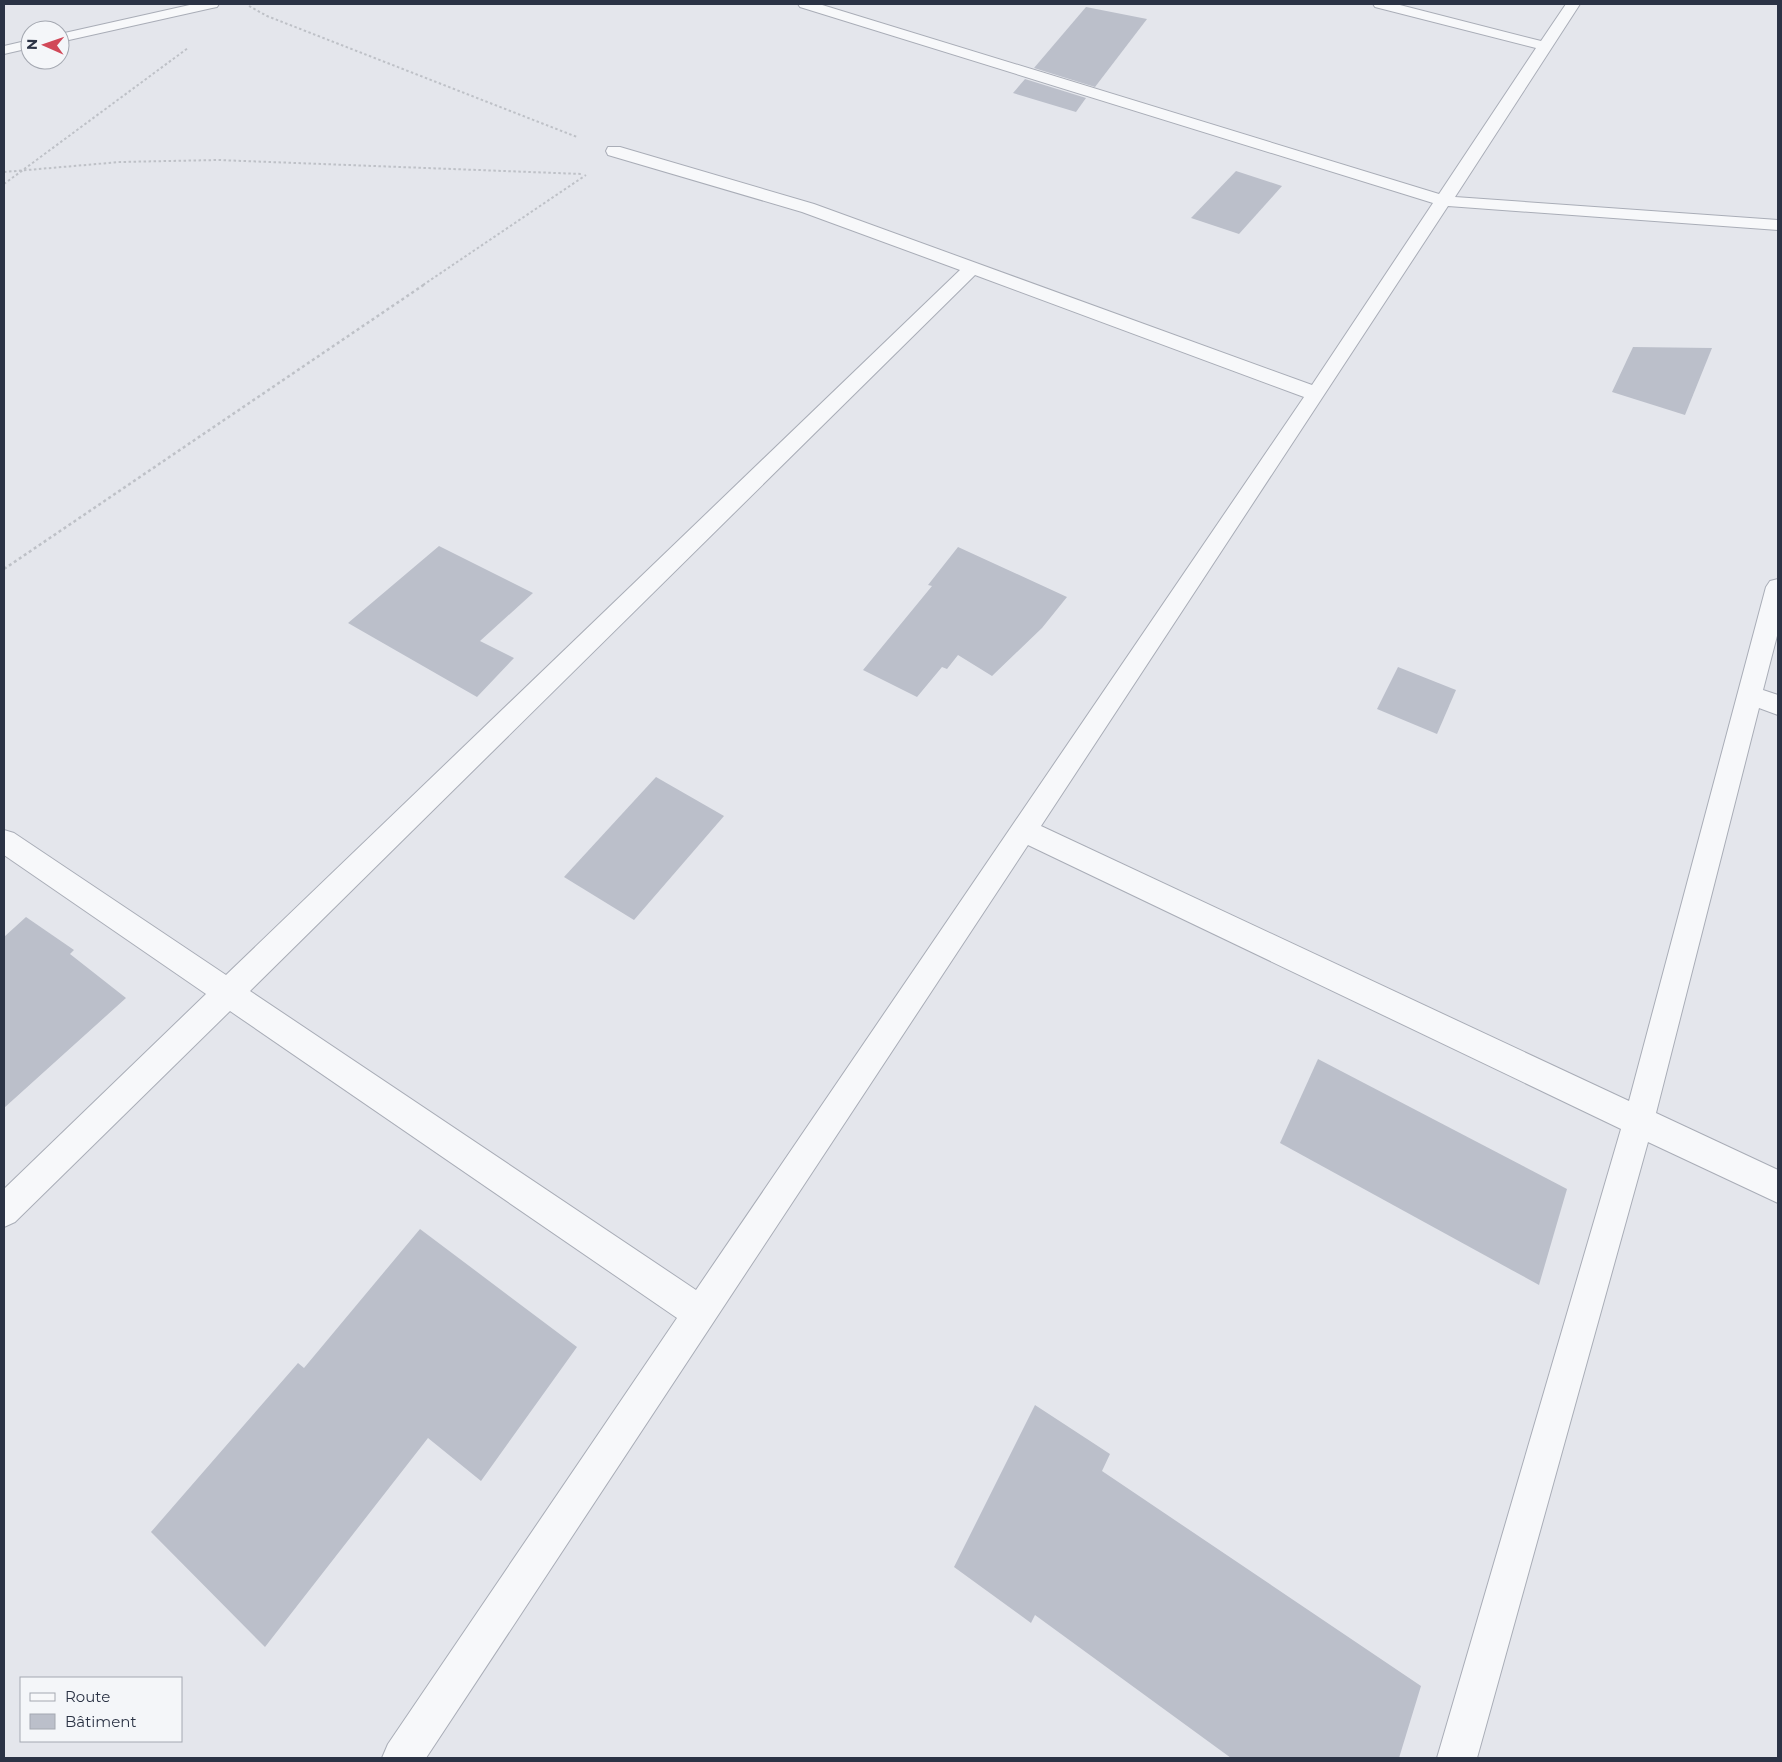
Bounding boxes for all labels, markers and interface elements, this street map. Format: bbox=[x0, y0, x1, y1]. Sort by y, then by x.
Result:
north arrow bbox=[20, 20, 70, 70]
text: N bbox=[23, 39, 41, 51]
legend bbox=[20, 1677, 182, 1742]
text: Route bbox=[65, 1687, 110, 1706]
text: Bâtiment bbox=[65, 1712, 137, 1731]

